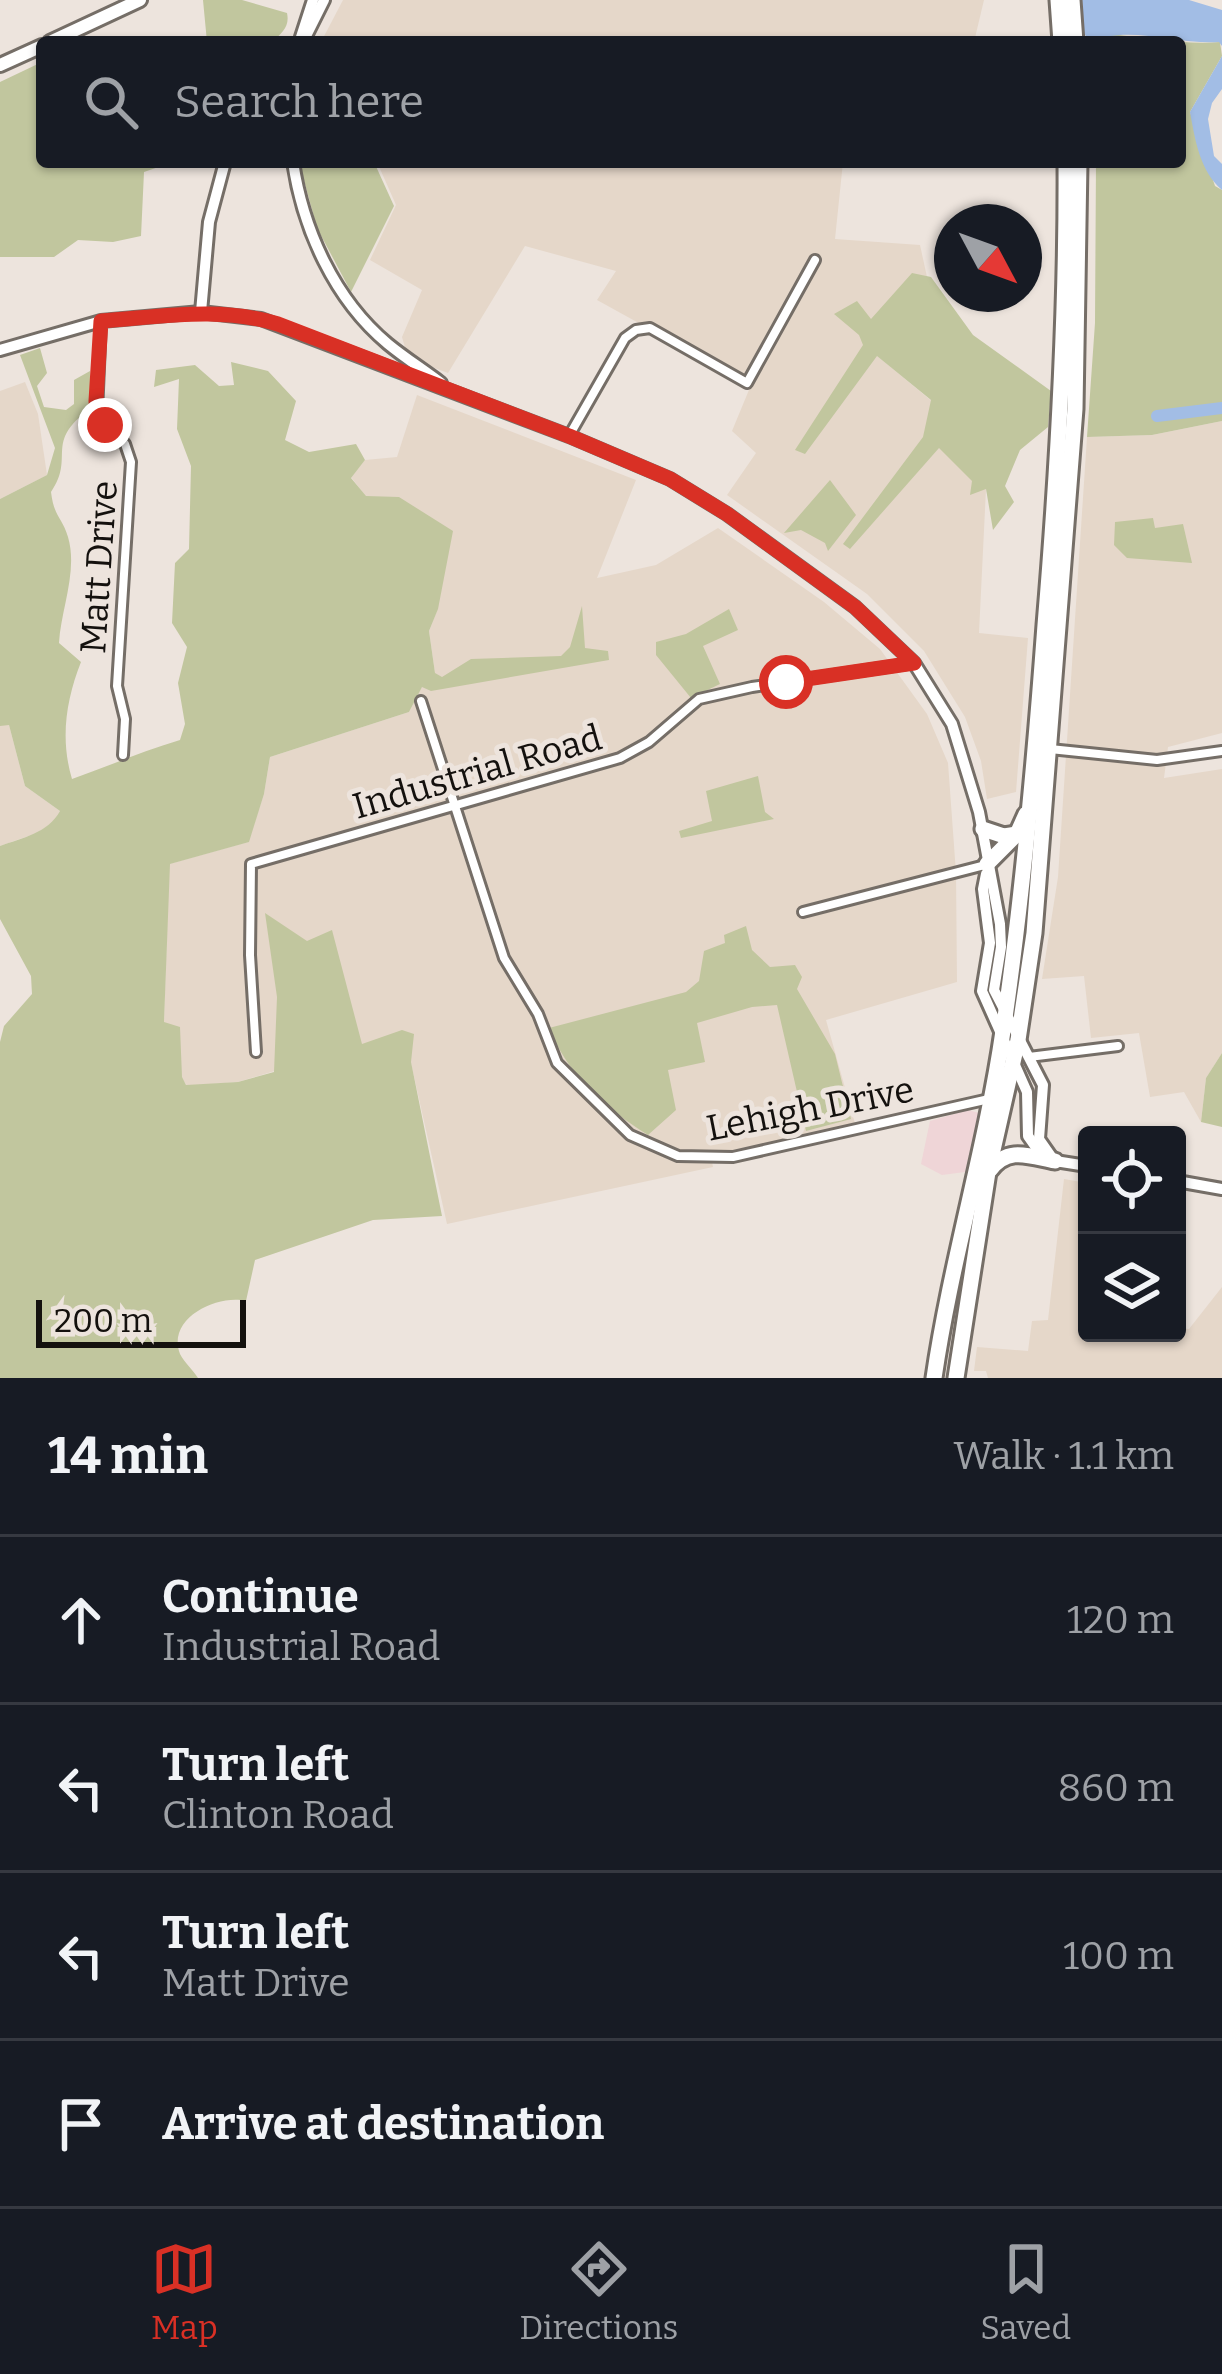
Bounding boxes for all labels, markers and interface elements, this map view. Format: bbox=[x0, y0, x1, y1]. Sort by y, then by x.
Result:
search box bbox=[36, 36, 1186, 168]
icon: search bbox=[78, 69, 144, 135]
text: Search here bbox=[174, 75, 424, 129]
north arrow bbox=[934, 204, 1042, 312]
route end bbox=[78, 398, 132, 452]
street label: Matt Drive bbox=[71, 479, 127, 655]
route start bbox=[759, 655, 813, 709]
street label: Industrial Road bbox=[348, 715, 607, 829]
street label: Lehigh Drive bbox=[703, 1067, 918, 1151]
map controls bbox=[1078, 1126, 1186, 1342]
button: locate bbox=[1078, 1126, 1186, 1234]
button: layers bbox=[1078, 1234, 1186, 1342]
scale bar bbox=[36, 1294, 246, 1347]
text: 200 m bbox=[54, 1301, 152, 1341]
text: 14 min bbox=[48, 1425, 208, 1487]
text: Walk · 1.1 km bbox=[954, 1433, 1174, 1479]
text: Continue bbox=[162, 1570, 359, 1624]
icon: ahead bbox=[48, 1587, 114, 1653]
text: 120 m bbox=[1067, 1597, 1174, 1643]
text: Industrial Road bbox=[162, 1624, 440, 1670]
text: Turn left bbox=[162, 1738, 349, 1792]
icon: left bbox=[48, 1755, 114, 1821]
text: 860 m bbox=[1058, 1765, 1174, 1811]
text: Clinton Road bbox=[162, 1792, 394, 1838]
text: Turn left bbox=[162, 1906, 349, 1960]
icon: left bbox=[48, 1923, 114, 1989]
text: 100 m bbox=[1063, 1933, 1174, 1979]
text: Matt Drive bbox=[162, 1960, 350, 2006]
icon: arrive bbox=[48, 2091, 114, 2157]
text: Arrive at destination bbox=[162, 2097, 604, 2151]
tab: Map bbox=[151, 2236, 218, 2348]
tab: Directions bbox=[520, 2236, 678, 2348]
tab: Saved bbox=[980, 2236, 1071, 2348]

